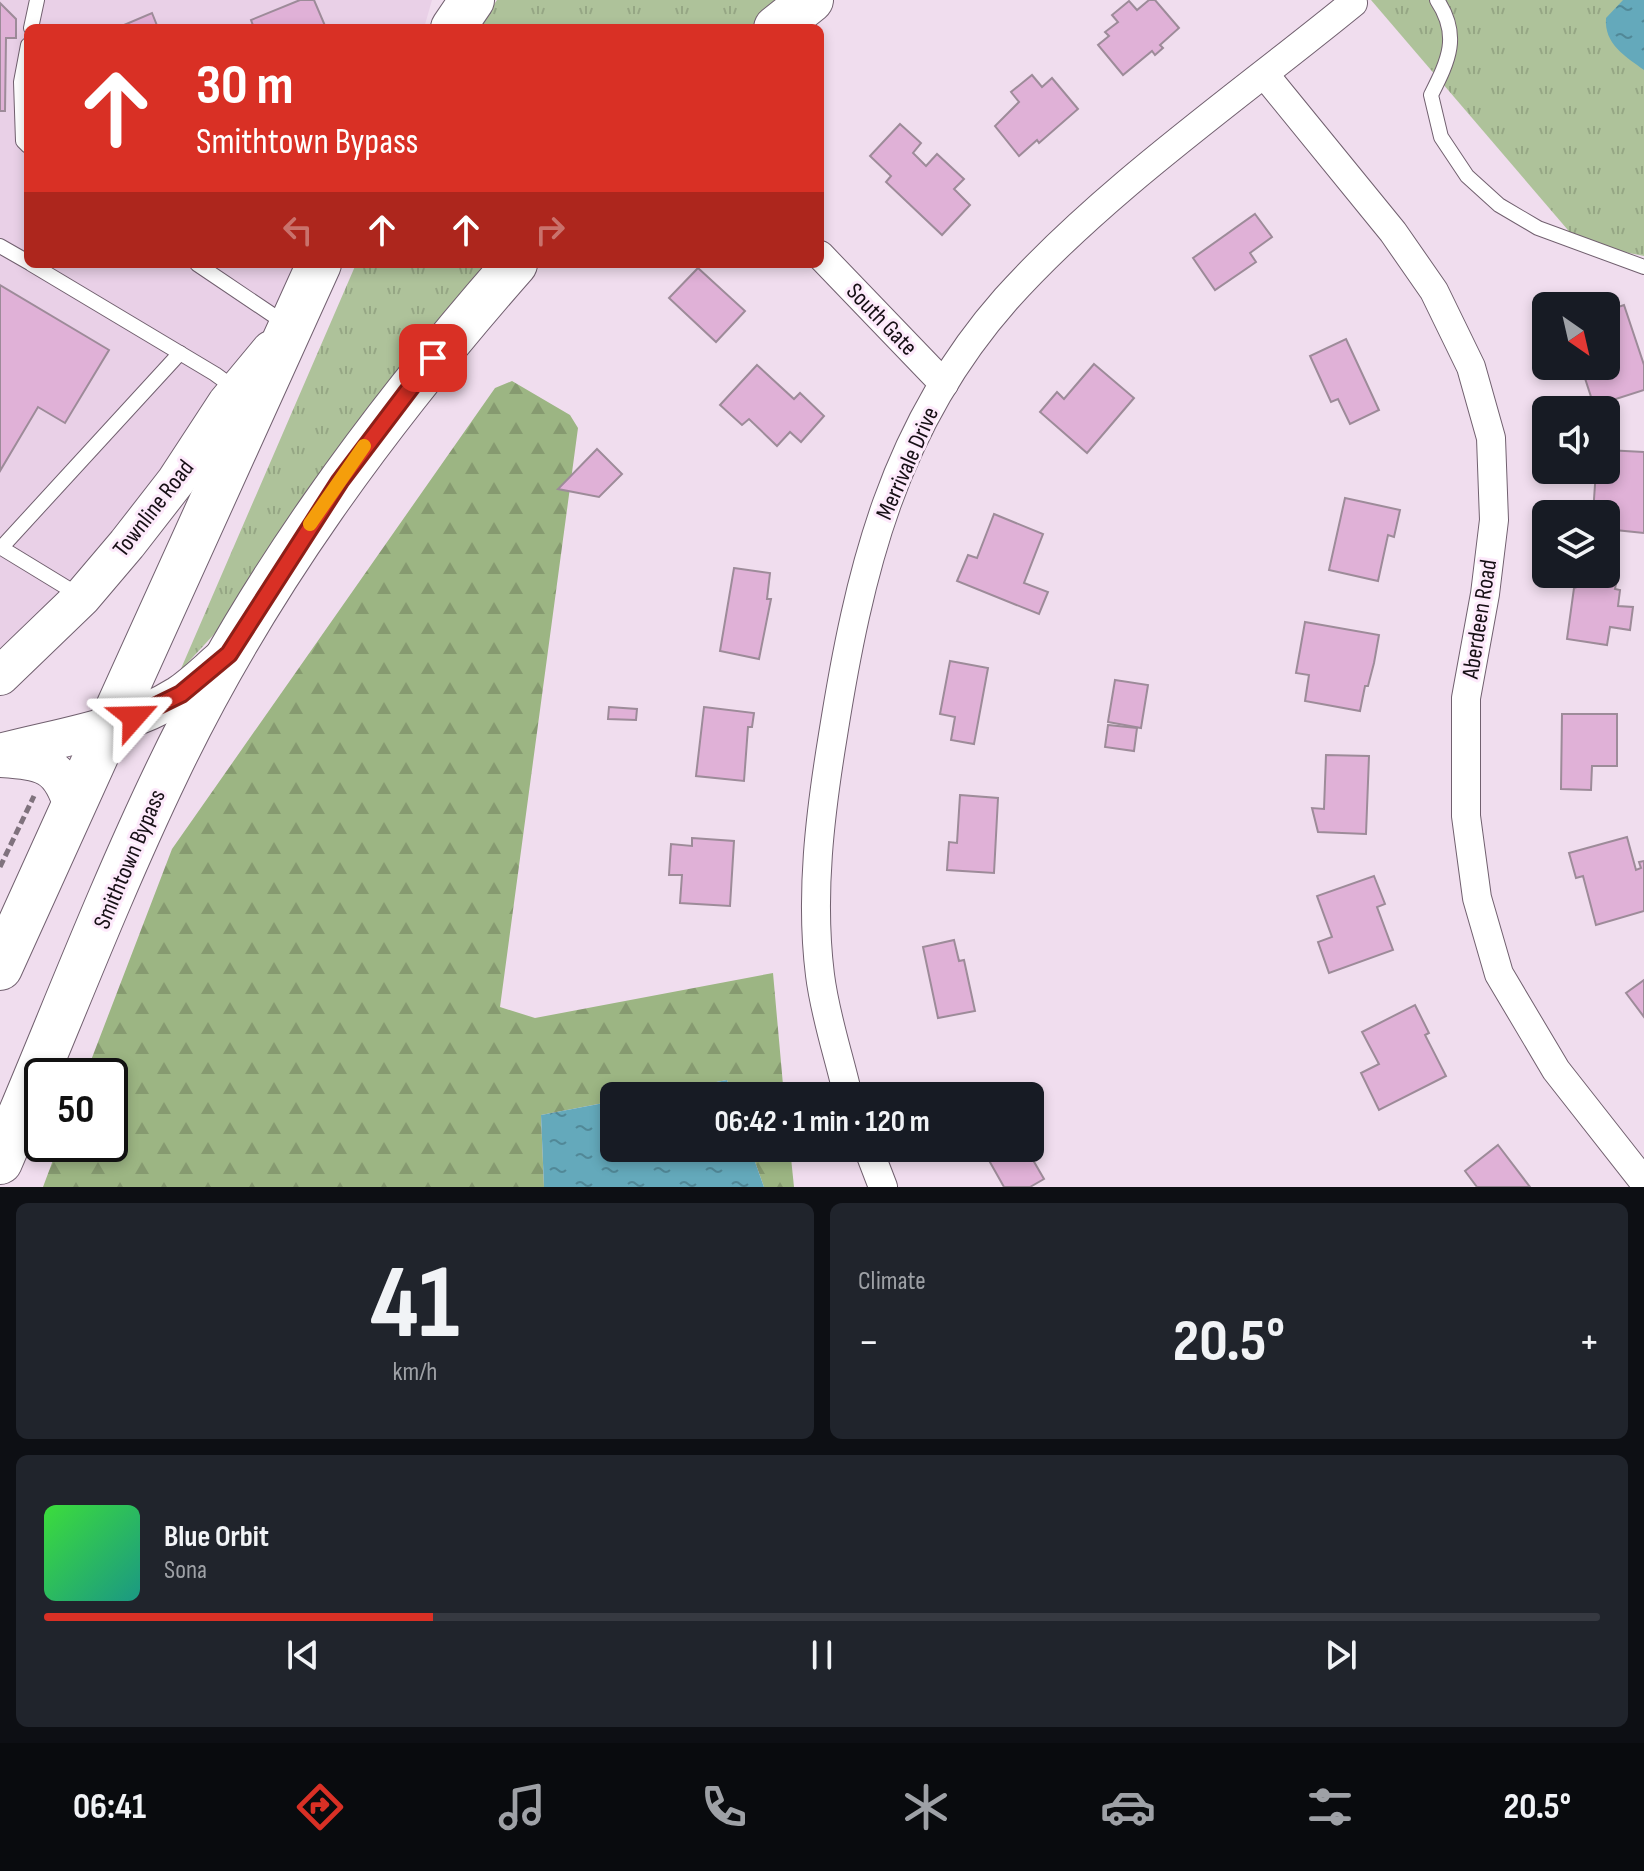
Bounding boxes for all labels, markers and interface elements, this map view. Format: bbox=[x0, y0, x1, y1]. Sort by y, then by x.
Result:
text: 30 m bbox=[196, 53, 294, 120]
icon: ahead bbox=[64, 56, 168, 160]
text: Smithtown Bypass bbox=[196, 121, 418, 164]
icon: left bbox=[276, 208, 320, 252]
icon: ahead bbox=[360, 208, 404, 252]
icon: ahead bbox=[444, 208, 488, 252]
icon: right bbox=[528, 208, 572, 252]
street label: South Gate bbox=[840, 277, 923, 362]
north arrow bbox=[1532, 292, 1620, 380]
map controls bbox=[1532, 292, 1620, 588]
pin bbox=[399, 324, 467, 392]
icon: arrive bbox=[411, 336, 455, 380]
button: sound bbox=[1532, 396, 1620, 484]
street label: Merrivale Drive bbox=[870, 402, 945, 524]
street label: Townline Road bbox=[107, 454, 200, 563]
button: layers bbox=[1532, 500, 1620, 588]
street label: Aberdeen Road bbox=[1456, 558, 1503, 682]
position arrow bbox=[92, 675, 176, 759]
street label: Smithtown Bypass bbox=[87, 785, 172, 933]
speed limit sign: 50 bbox=[24, 1058, 128, 1162]
text: 06:42 · 1 min · 120 m bbox=[714, 1104, 930, 1140]
text: 41 bbox=[370, 1242, 460, 1367]
text: Climate bbox=[858, 1266, 926, 1297]
text: 20.5° bbox=[1173, 1306, 1285, 1378]
text: − bbox=[858, 1316, 880, 1369]
text: + bbox=[1578, 1316, 1600, 1369]
text: km/h bbox=[393, 1357, 437, 1388]
text: Blue Orbit bbox=[164, 1519, 269, 1555]
text: Sona bbox=[164, 1555, 207, 1586]
icon: previous bbox=[281, 1633, 325, 1677]
icon: pause bbox=[800, 1633, 844, 1677]
icon: next bbox=[1319, 1633, 1363, 1677]
icon: directions bbox=[292, 1779, 348, 1835]
icon: music bbox=[494, 1779, 550, 1835]
icon: phone bbox=[696, 1779, 752, 1835]
icon: climate bbox=[898, 1779, 954, 1835]
icon: car bbox=[1100, 1779, 1156, 1835]
icon: filters bbox=[1302, 1779, 1358, 1835]
text: 06:41 bbox=[73, 1786, 146, 1829]
text: 20.5° bbox=[1504, 1786, 1571, 1829]

